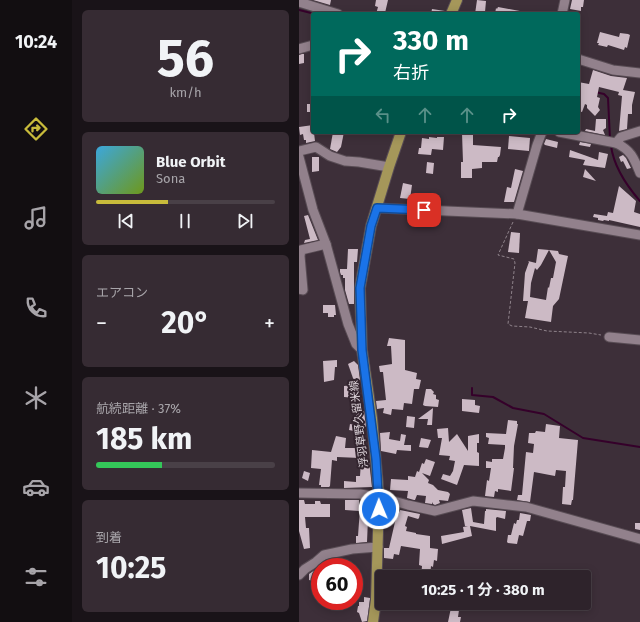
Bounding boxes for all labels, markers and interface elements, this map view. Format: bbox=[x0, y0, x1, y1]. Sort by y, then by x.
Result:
text: 330 m bbox=[393, 24, 469, 57]
text: 56 bbox=[157, 27, 214, 90]
icon: right bbox=[327, 28, 379, 80]
text: 10:24 bbox=[15, 31, 57, 53]
text: 右折 bbox=[393, 62, 429, 84]
text: km/h bbox=[169, 85, 202, 100]
icon: left bbox=[372, 104, 394, 126]
icon: ahead bbox=[414, 104, 436, 126]
icon: ahead bbox=[456, 104, 478, 126]
icon: right bbox=[498, 104, 520, 126]
icon: directions bbox=[22, 115, 50, 143]
text: Blue Orbit bbox=[156, 153, 225, 171]
text: Sona bbox=[156, 171, 185, 186]
pin bbox=[407, 193, 441, 227]
icon: arrive bbox=[413, 199, 435, 221]
icon: music bbox=[22, 204, 50, 232]
icon: previous bbox=[115, 210, 137, 232]
icon: pause bbox=[174, 210, 196, 232]
icon: next bbox=[234, 210, 256, 232]
text: エアコン bbox=[96, 285, 148, 300]
icon: phone bbox=[22, 294, 50, 322]
text: 20° bbox=[161, 305, 210, 341]
text: − bbox=[96, 310, 107, 337]
text: + bbox=[264, 310, 275, 337]
street label: 浮羽草野久留米線 bbox=[347, 380, 371, 468]
icon: climate bbox=[22, 384, 50, 412]
text: 航続距離 · 37% bbox=[96, 401, 181, 416]
text: 185 km bbox=[96, 421, 192, 457]
icon: car bbox=[22, 473, 50, 501]
position arrow bbox=[358, 488, 400, 530]
text: 到着 bbox=[96, 530, 122, 545]
text: 10:25 bbox=[96, 550, 166, 586]
speed limit sign: 60 bbox=[311, 558, 363, 610]
icon: filters bbox=[22, 563, 50, 591]
text: 10:25 · 1 分 · 380 m bbox=[421, 581, 545, 599]

